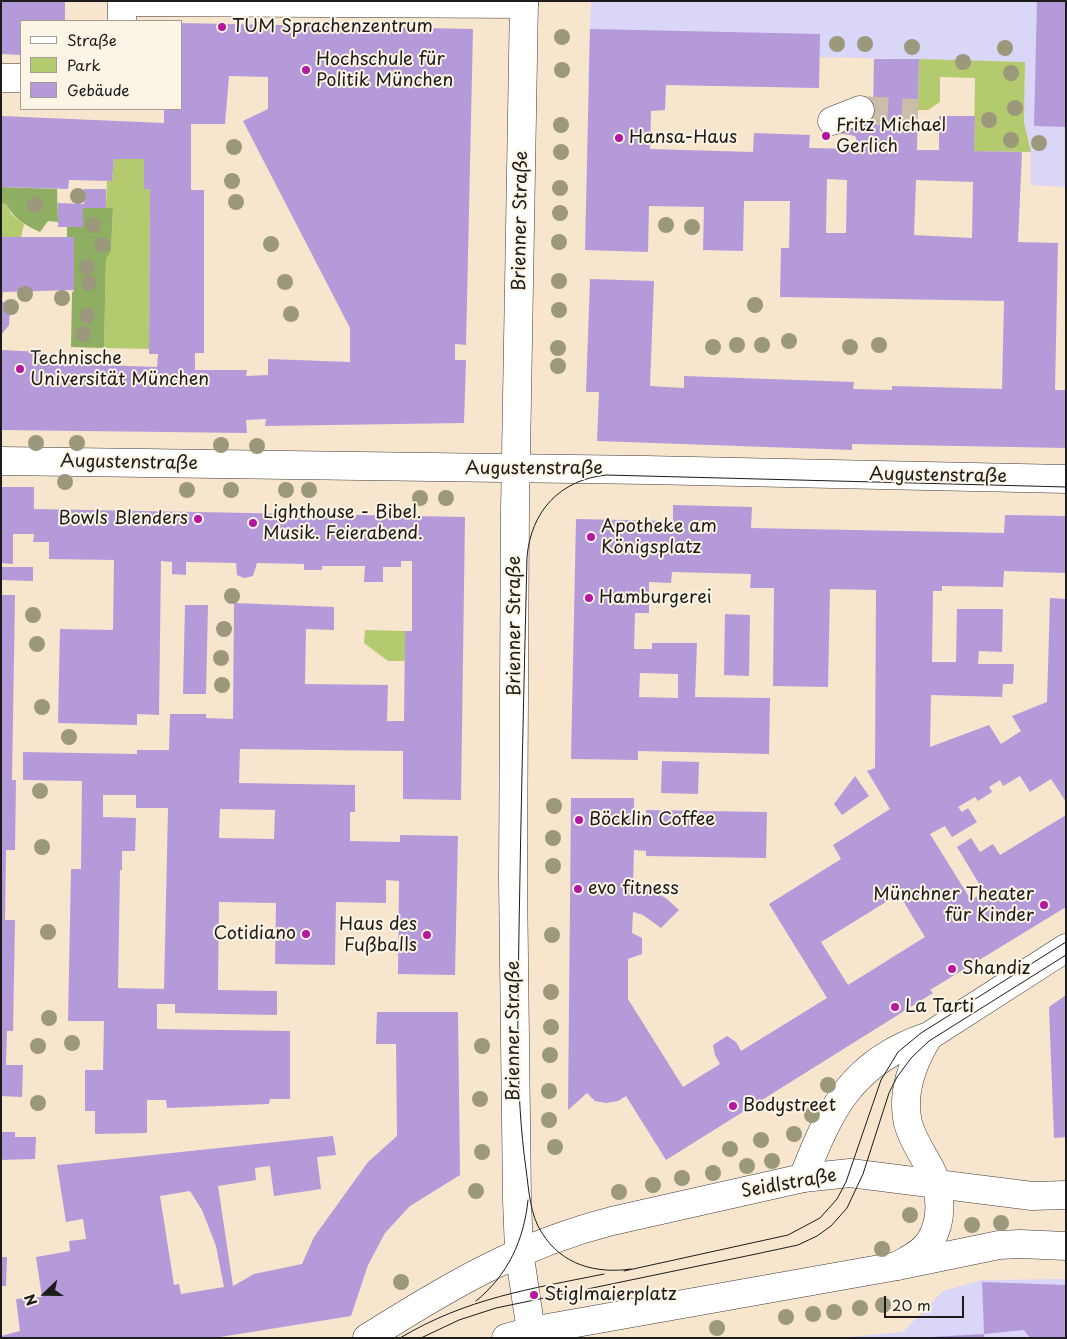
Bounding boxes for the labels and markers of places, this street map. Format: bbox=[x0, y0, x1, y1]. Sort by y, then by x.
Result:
place label: TUM Sprachenzentrum bbox=[232, 16, 433, 38]
marker: TUM Sprachenzentrum bbox=[216, 21, 228, 33]
place label: Hochschule für Politik München bbox=[316, 49, 453, 92]
marker: Hochschule für Politik München bbox=[300, 64, 312, 76]
place label: Fritz Michael Gerlich bbox=[836, 115, 946, 158]
place label: Hansa-Haus bbox=[629, 127, 737, 149]
marker: Fritz Michael Gerlich bbox=[820, 130, 832, 142]
marker: Hansa-Haus bbox=[613, 132, 625, 144]
place label: Technische Universität München bbox=[30, 348, 209, 390]
marker: Technische Universität München bbox=[14, 363, 26, 375]
place label: Lighthouse - Bibel. Musik. Feierabend. bbox=[263, 502, 423, 544]
place label: Bowls Blenders bbox=[58, 508, 188, 530]
marker: Bowls Blenders bbox=[192, 513, 204, 525]
place label: Apotheke am Königsplatz bbox=[601, 516, 717, 558]
marker: Lighthouse - Bibel. Musik. Feierabend. bbox=[247, 517, 259, 529]
marker: Apotheke am Königsplatz bbox=[585, 531, 597, 543]
place label: Hamburgerei bbox=[599, 587, 712, 609]
marker: Hamburgerei bbox=[583, 592, 595, 604]
place label: Böcklin Coffee bbox=[589, 809, 715, 831]
marker: Böcklin Coffee bbox=[573, 814, 585, 826]
place label: evo fitness bbox=[588, 878, 679, 900]
marker: evo fitness bbox=[572, 883, 584, 895]
place label: Münchner Theater für Kinder bbox=[873, 884, 1034, 926]
marker: Münchner Theater für Kinder bbox=[1038, 899, 1050, 911]
place label: Haus des Fußballs bbox=[339, 914, 417, 956]
place label: Cotidiano bbox=[213, 923, 296, 945]
marker: Cotidiano bbox=[300, 928, 312, 940]
marker: Haus des Fußballs bbox=[421, 929, 433, 941]
place label: Shandiz bbox=[962, 958, 1030, 980]
marker: Shandiz bbox=[946, 963, 958, 975]
place label: La Tarti bbox=[905, 996, 974, 1018]
marker: La Tarti bbox=[889, 1001, 901, 1013]
place label: Bodystreet bbox=[743, 1095, 836, 1117]
marker: Bodystreet bbox=[727, 1100, 739, 1112]
place label: Stiglmaierplatz bbox=[544, 1284, 676, 1306]
marker: Stiglmaierplatz bbox=[528, 1289, 540, 1301]

